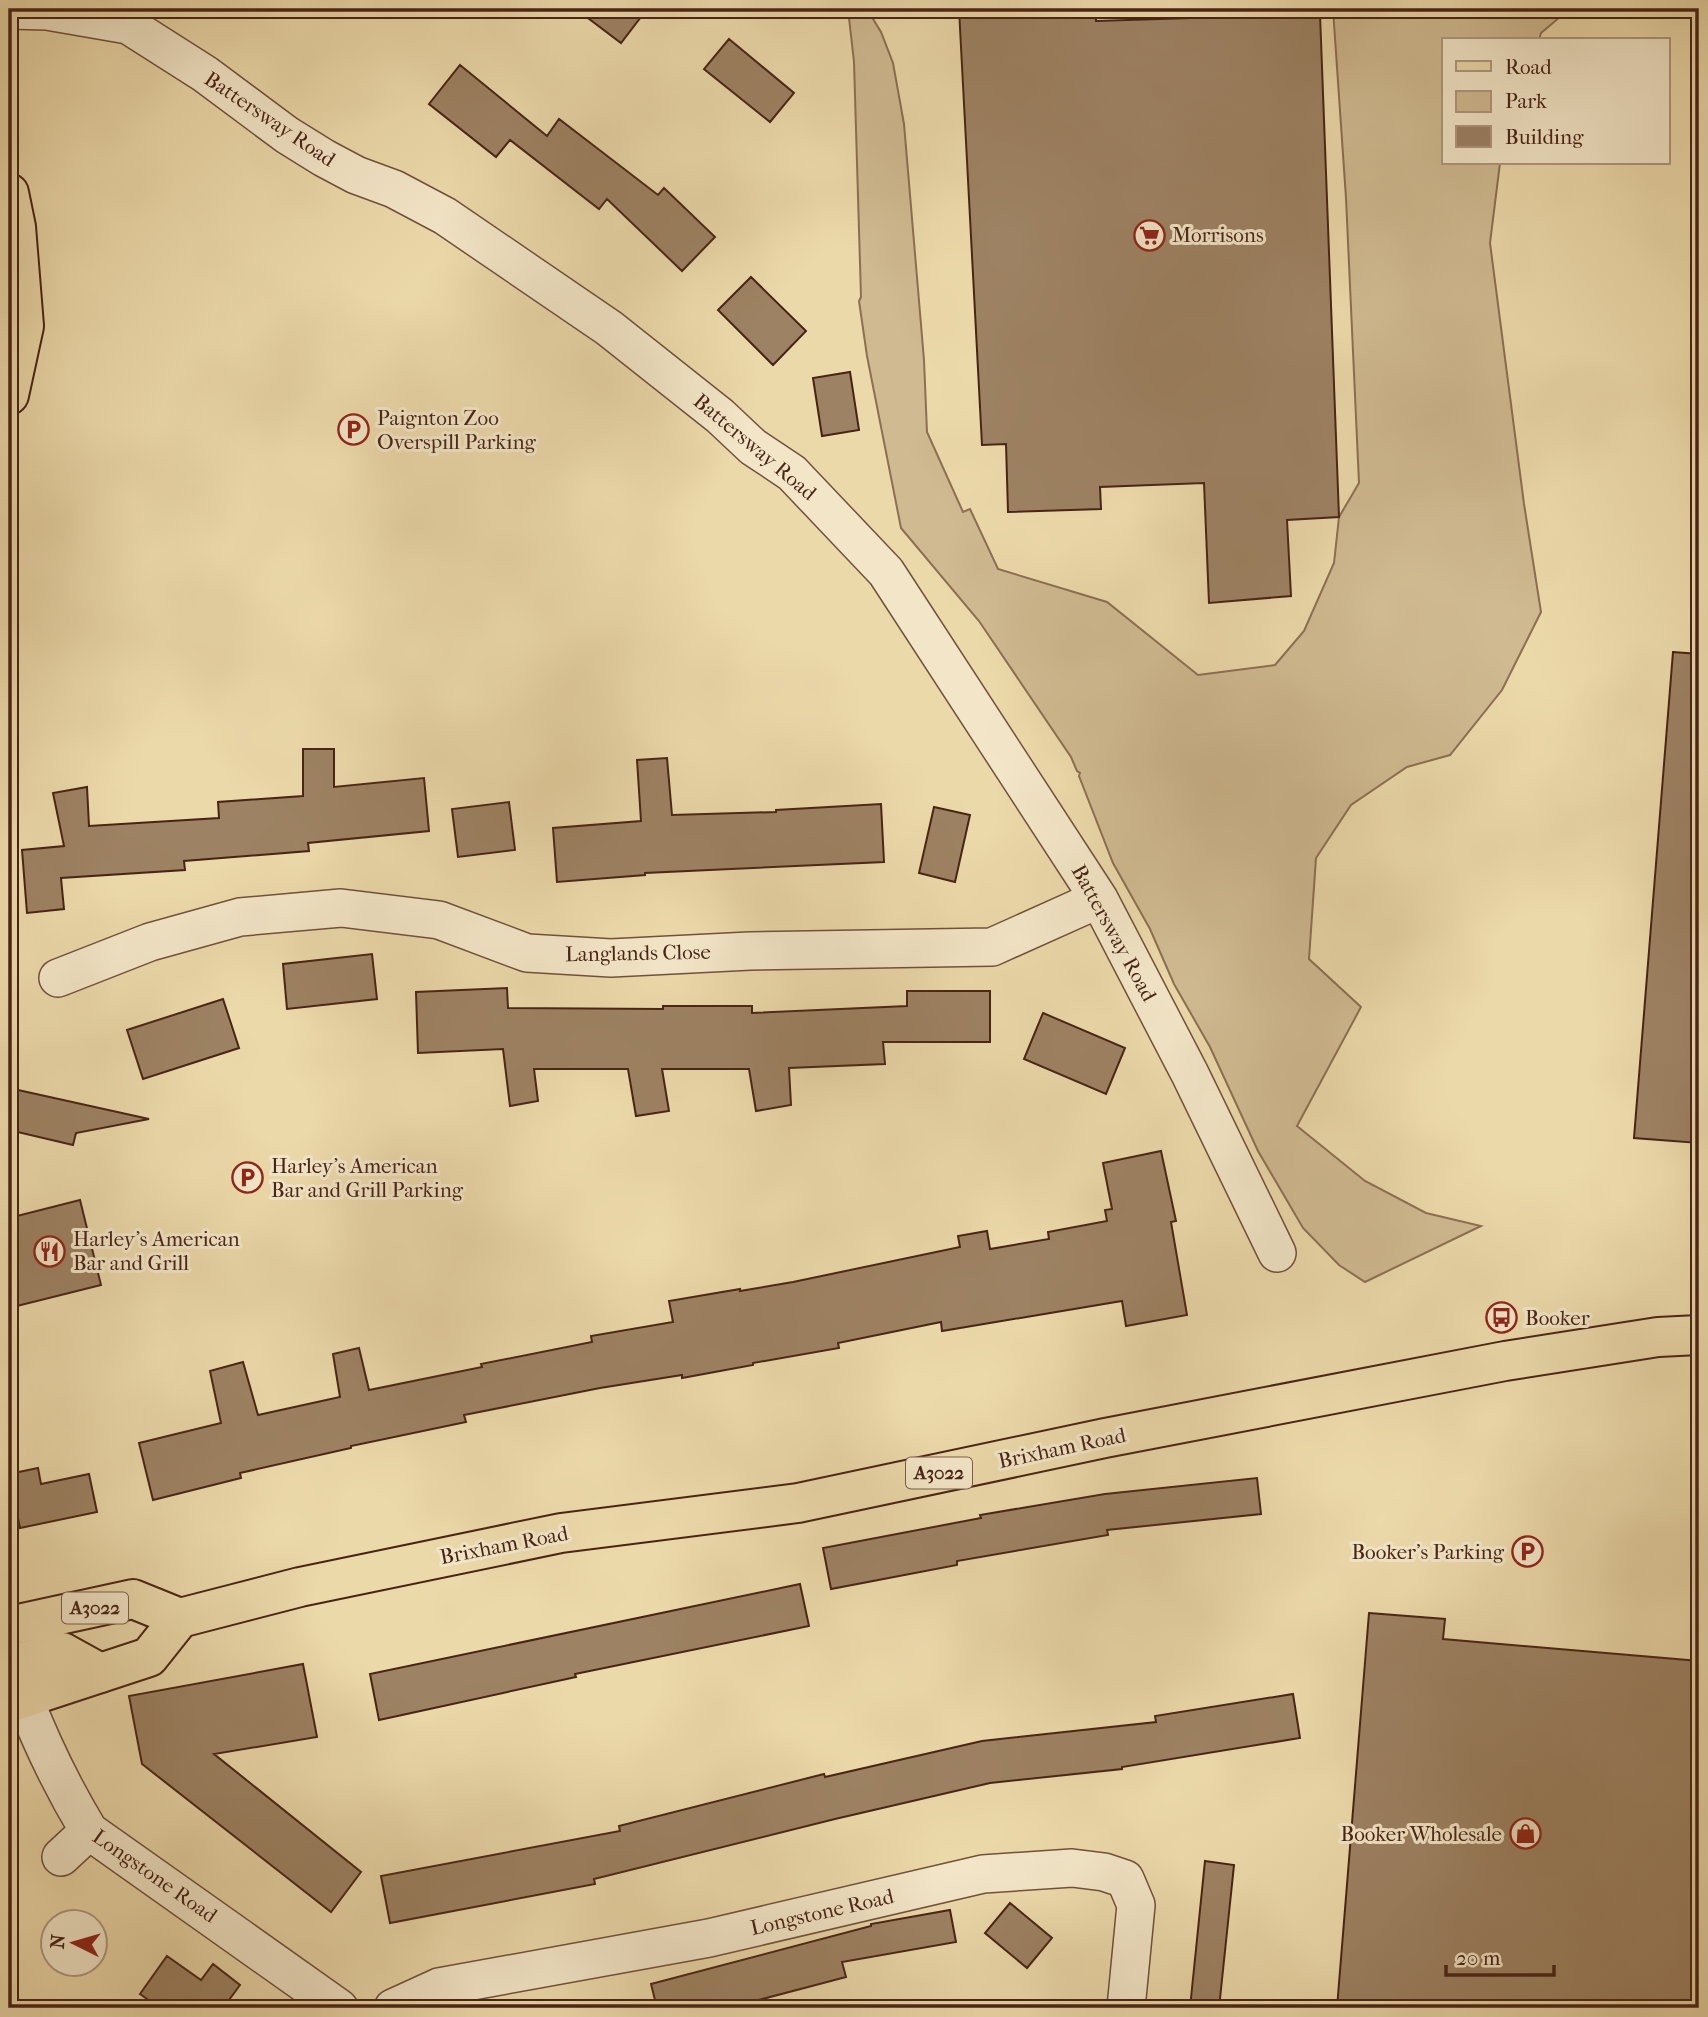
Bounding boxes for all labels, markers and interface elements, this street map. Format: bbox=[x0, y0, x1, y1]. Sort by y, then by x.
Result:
legend bbox=[1442, 38, 1670, 164]
text: Road bbox=[1505, 55, 1552, 79]
street label: Battersway Road bbox=[200, 66, 340, 172]
text: Park bbox=[1505, 89, 1547, 113]
text: Building bbox=[1505, 125, 1584, 149]
supermarket icon: Morrisons bbox=[1132, 218, 1166, 252]
place label: Morrisons bbox=[1172, 223, 1264, 247]
street label: Battersway Road bbox=[689, 389, 822, 506]
place label: Paignton Zoo Overspill Parking bbox=[377, 406, 537, 454]
parking icon: Paignton Zoo Overspill Parking bbox=[337, 413, 371, 447]
street label: Battersway Road bbox=[1067, 860, 1162, 1006]
street label: Langlands Close bbox=[565, 940, 711, 966]
place label: Harley's American Bar and Grill Parking bbox=[271, 1154, 464, 1202]
parking icon: Harley's American Bar and Grill Parking bbox=[231, 1161, 265, 1195]
place label: Harley's American Bar and Grill bbox=[73, 1227, 240, 1275]
restaurant icon: Harley's American Bar and Grill bbox=[33, 1234, 67, 1268]
bus stop icon: Booker bbox=[1485, 1301, 1519, 1335]
place label: Booker bbox=[1525, 1306, 1590, 1330]
street label: Brixham Road bbox=[996, 1423, 1129, 1473]
road number: A3022 bbox=[906, 1457, 972, 1488]
street label: Brixham Road bbox=[438, 1521, 571, 1569]
parking icon: Booker's Parking bbox=[1510, 1535, 1544, 1569]
place label: Booker's Parking bbox=[1351, 1540, 1505, 1564]
road number: A3022 bbox=[62, 1592, 128, 1624]
shop icon: Booker Wholesale bbox=[1508, 1817, 1542, 1851]
place label: Booker Wholesale bbox=[1341, 1822, 1502, 1846]
street label: Longstone Road bbox=[88, 1824, 222, 1928]
street label: Longstone Road bbox=[748, 1884, 896, 1940]
north arrow bbox=[38, 1909, 108, 1979]
text: N bbox=[46, 1933, 70, 1950]
scale bar bbox=[1446, 1933, 1554, 1977]
text: 20 m bbox=[1456, 1946, 1501, 1970]

